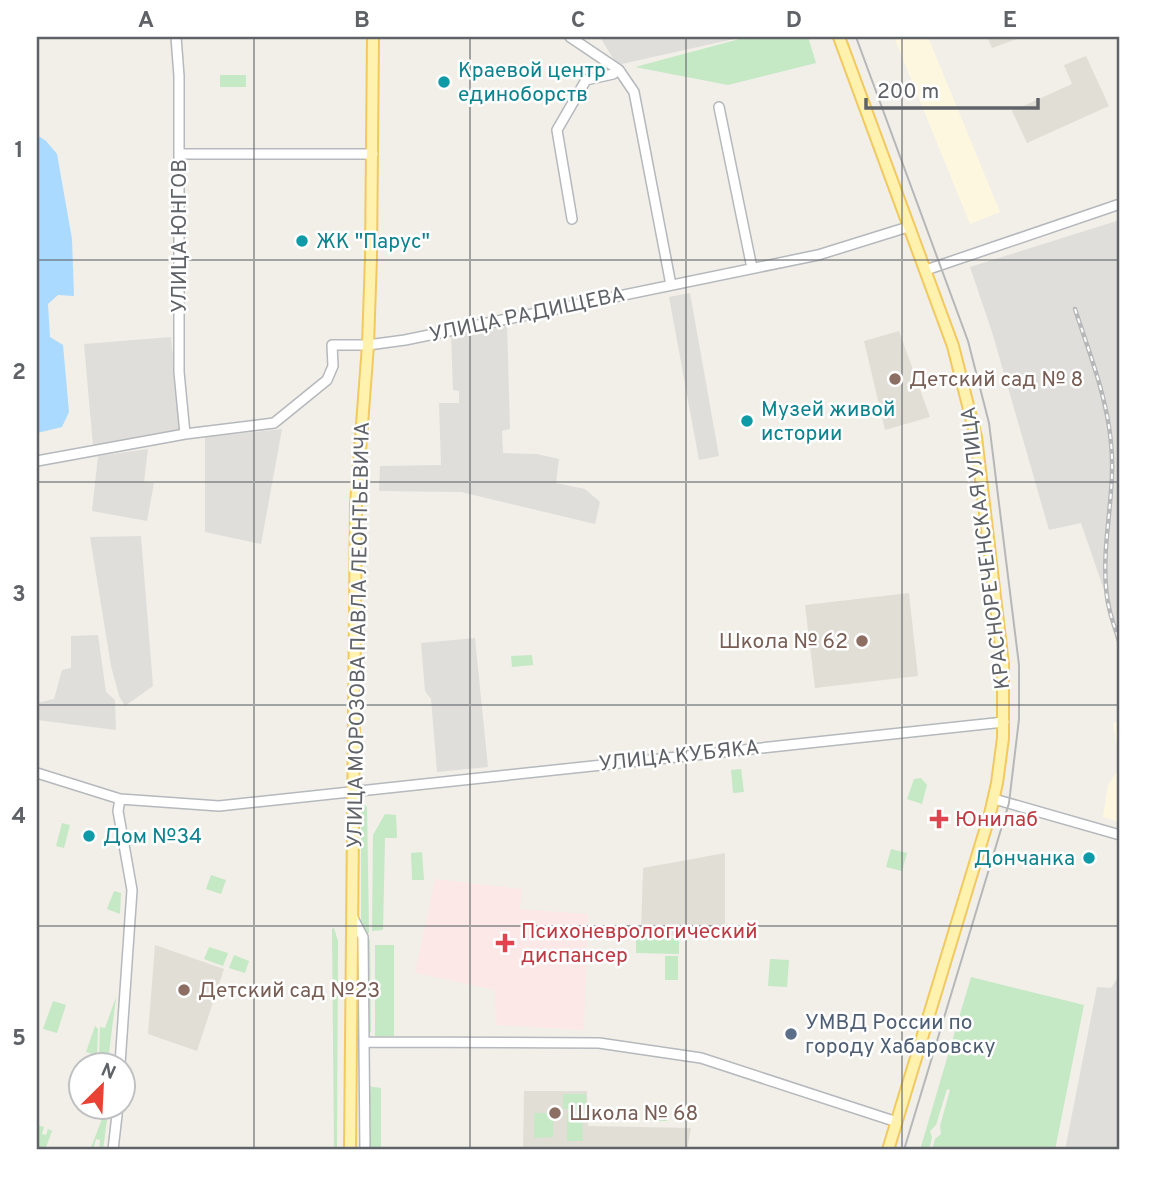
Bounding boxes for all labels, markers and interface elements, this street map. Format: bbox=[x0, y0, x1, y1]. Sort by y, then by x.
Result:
text: A bbox=[138, 7, 154, 36]
text: B bbox=[354, 7, 370, 36]
text: C bbox=[571, 7, 585, 36]
text: D bbox=[786, 7, 802, 36]
text: E bbox=[1003, 7, 1017, 36]
place label: Краевой центр единоборств bbox=[458, 58, 606, 109]
scale bar bbox=[866, 66, 1038, 110]
marker: Краевой центр единоборств bbox=[436, 74, 452, 90]
text: 200 m bbox=[877, 79, 939, 106]
text: 1 bbox=[14, 137, 24, 166]
street label: УЛИЦА ЮНГОВ bbox=[167, 159, 194, 313]
place label: ЖК "Парус" bbox=[316, 229, 430, 256]
marker: ЖК "Парус" bbox=[294, 233, 310, 249]
street label: УЛИЦА РАДИЩЕВА bbox=[427, 282, 628, 349]
text: 2 bbox=[12, 359, 26, 388]
place label: Детский сад № 8 bbox=[909, 367, 1083, 394]
marker: Детский сад № 8 bbox=[887, 371, 903, 387]
place label: Музей живой истории bbox=[761, 397, 895, 448]
street label: КРАСНОРЕЧЕНСКАЯ УЛИЦА bbox=[956, 405, 1017, 691]
marker: Музей живой истории bbox=[739, 413, 755, 429]
street label: УЛИЦА МОРОЗОВА ПАВЛА ЛЕОНТЬЕВИЧА bbox=[342, 421, 377, 849]
text: 3 bbox=[12, 581, 26, 610]
place label: Школа № 62 bbox=[719, 629, 848, 656]
marker: Школа № 62 bbox=[854, 633, 870, 649]
street label: УЛИЦА КУБЯКА bbox=[597, 735, 761, 778]
text: 4 bbox=[12, 803, 26, 832]
place label: Юнилаб bbox=[955, 807, 1038, 834]
marker: Юнилаб bbox=[929, 809, 949, 829]
place label: Дом №34 bbox=[103, 824, 202, 851]
marker: Дом №34 bbox=[81, 828, 97, 844]
place label: Дончанка bbox=[974, 846, 1075, 873]
marker: Дончанка bbox=[1081, 850, 1097, 866]
place label: Психоневрологический диспансер bbox=[521, 919, 758, 970]
marker: Психоневрологический диспансер bbox=[495, 933, 515, 953]
place label: Детский сад №23 bbox=[198, 978, 380, 1005]
marker: Детский сад №23 bbox=[176, 982, 192, 998]
place label: УМВД России по городу Хабаровску bbox=[805, 1010, 996, 1061]
text: 5 bbox=[12, 1025, 26, 1054]
marker: УМВД России по городу Хабаровску bbox=[783, 1026, 799, 1042]
north arrow bbox=[66, 1050, 136, 1120]
text: N bbox=[97, 1059, 119, 1086]
place label: Школа № 68 bbox=[569, 1101, 698, 1128]
marker: Школа № 68 bbox=[547, 1105, 563, 1121]

